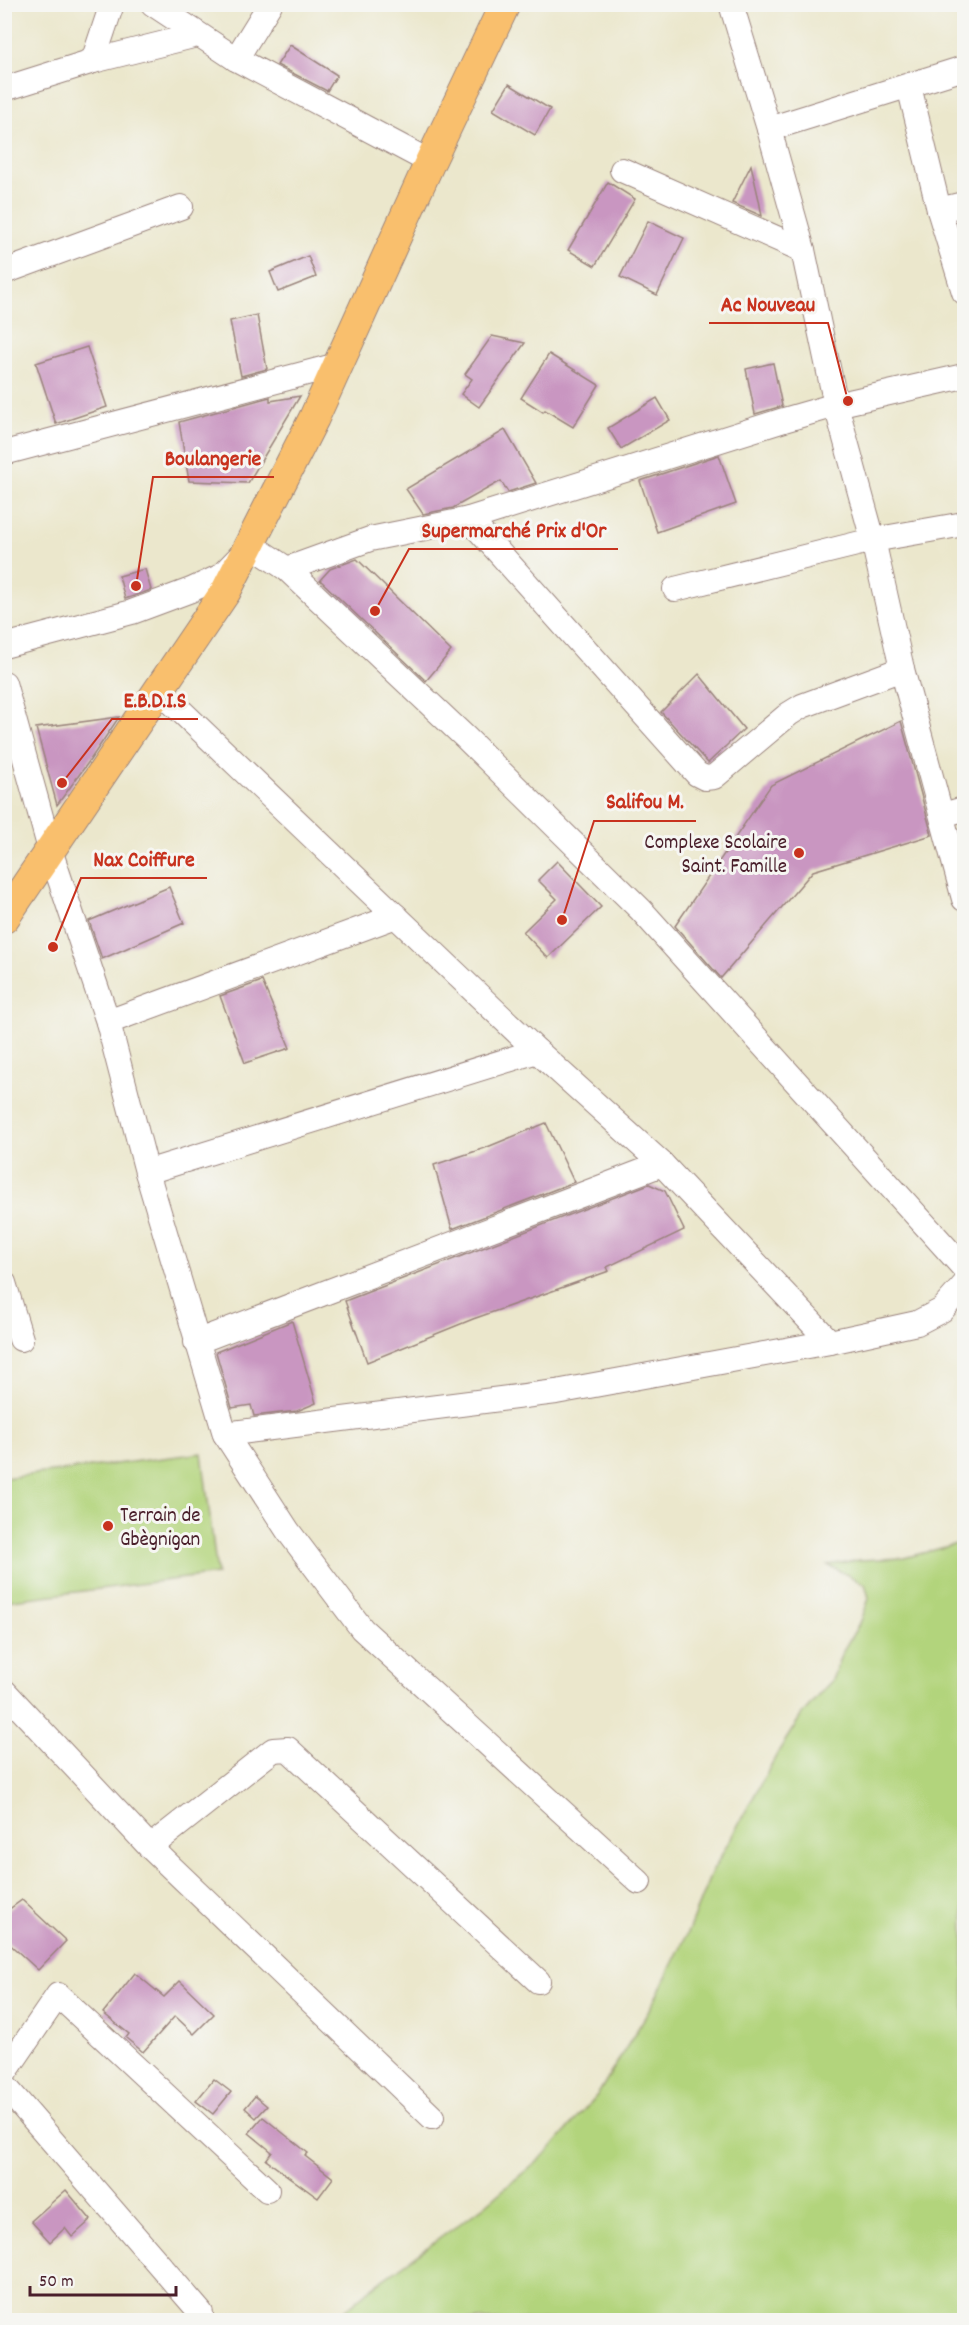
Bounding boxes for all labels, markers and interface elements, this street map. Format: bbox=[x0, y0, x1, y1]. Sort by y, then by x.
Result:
callout: Ac Nouveau bbox=[709, 283, 828, 323]
text: Ac Nouveau bbox=[721, 291, 815, 322]
callout: Boulangerie bbox=[153, 437, 274, 477]
text: Boulangerie bbox=[165, 445, 262, 476]
callout: Supermarché Prix d'Or bbox=[409, 509, 618, 549]
text: Supermarché Prix d'Or bbox=[421, 517, 607, 548]
callout: E.B.D.I.S bbox=[112, 679, 198, 719]
text: E.B.D.I.S bbox=[124, 687, 187, 718]
callout: Salifou M. bbox=[594, 781, 696, 821]
text: Salifou M. bbox=[606, 788, 684, 819]
place label: Complexe Scolaire Saint. Famille bbox=[644, 829, 787, 883]
callout: Nax Coiffure bbox=[81, 838, 207, 878]
text: Nax Coiffure bbox=[93, 846, 195, 877]
marker: Complexe Scolaire Saint. Famille bbox=[792, 846, 806, 860]
place label: Terrain de Gbègnigan bbox=[120, 1502, 201, 1556]
marker: Terrain de Gbègnigan bbox=[101, 1519, 115, 1533]
scale bar bbox=[30, 2259, 176, 2297]
text: 50 m bbox=[39, 2270, 74, 2295]

